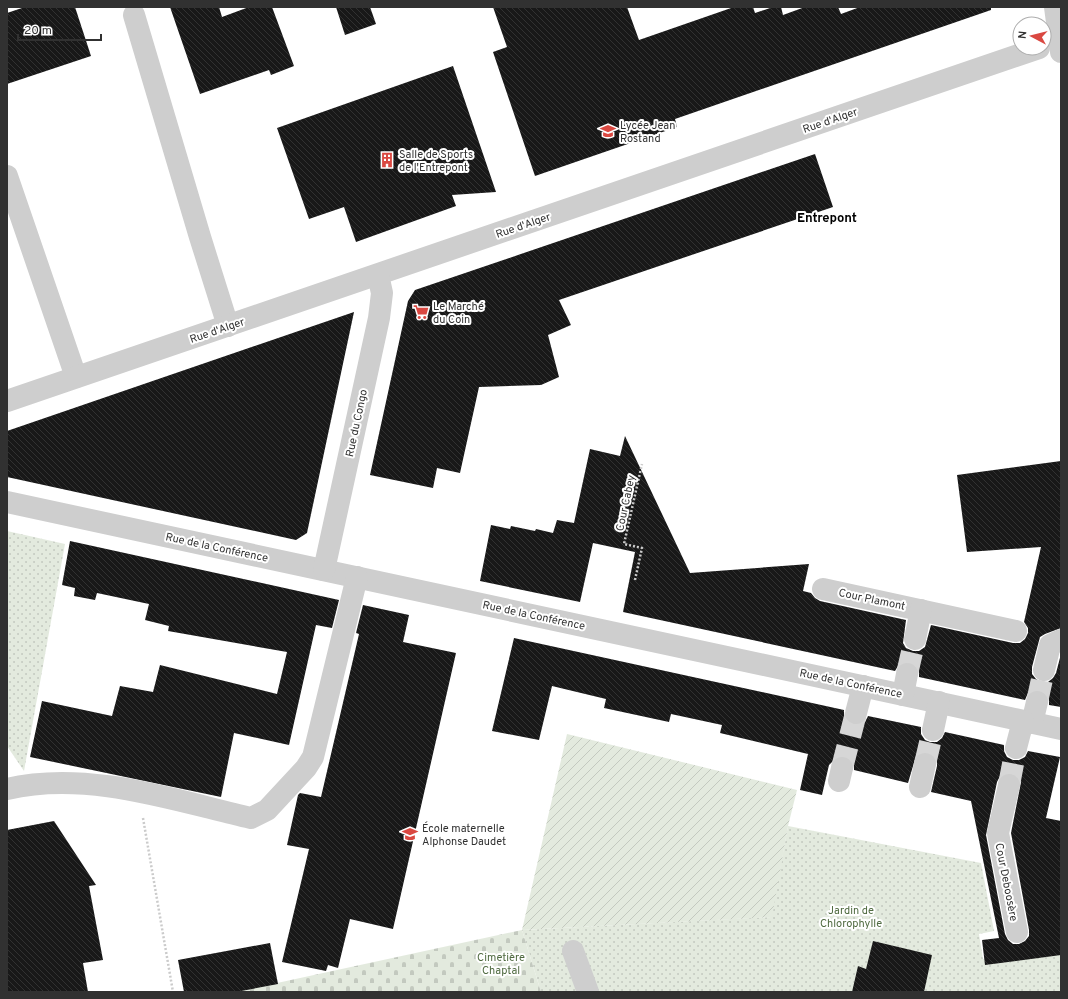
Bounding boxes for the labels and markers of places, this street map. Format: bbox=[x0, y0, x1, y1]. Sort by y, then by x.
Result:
place label: Lycée Jean Rostand bbox=[620, 119, 675, 146]
school or university icon: Lycée Jean Rostand bbox=[599, 122, 617, 140]
place label: Salle de Sports de l'Entrepont bbox=[399, 148, 473, 175]
building icon: Salle de Sports de l'Entrepont bbox=[378, 151, 396, 169]
place label: Le Marché du Coin bbox=[433, 300, 484, 327]
supermarket icon: Le Marché du Coin bbox=[412, 303, 430, 321]
place label: École maternelle Alphonse Daudet bbox=[422, 821, 506, 849]
school or university icon: École maternelle Alphonse Daudet bbox=[401, 825, 419, 843]

